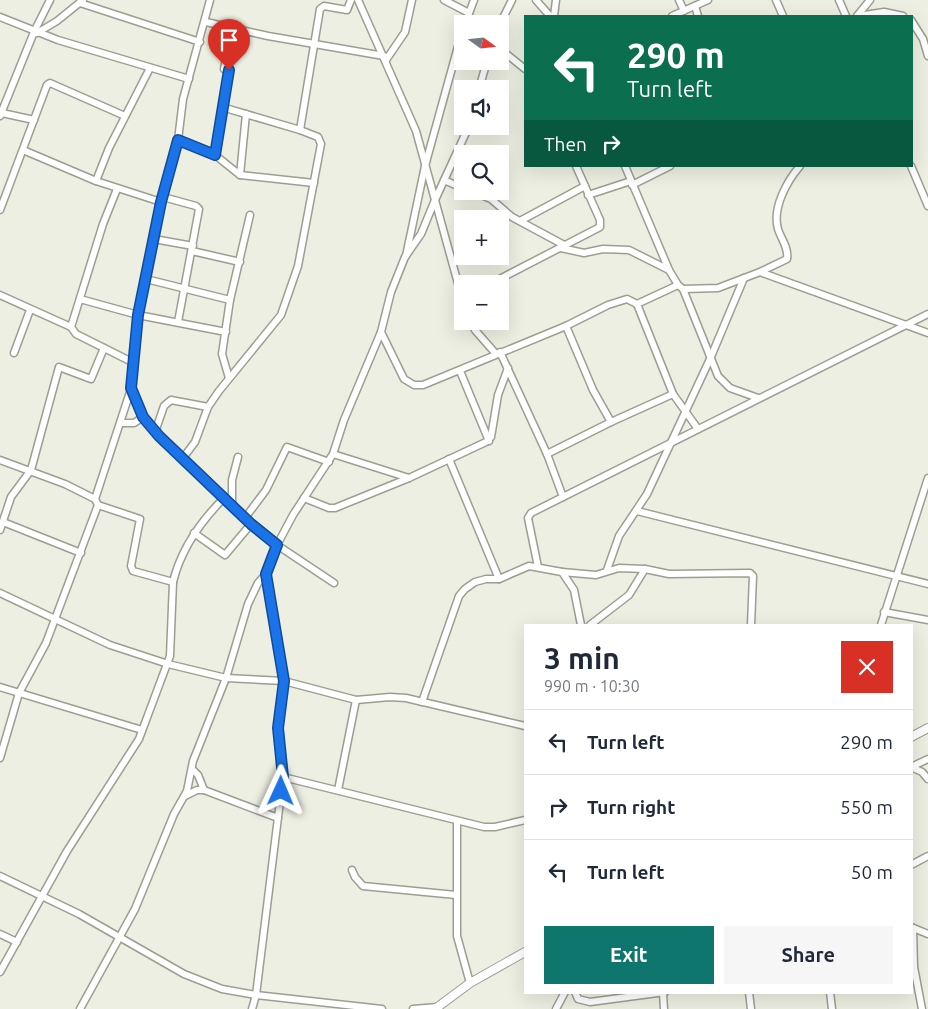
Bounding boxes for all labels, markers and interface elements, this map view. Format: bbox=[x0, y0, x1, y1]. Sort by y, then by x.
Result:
north arrow bbox=[454, 15, 509, 70]
map controls bbox=[454, 15, 509, 330]
pin bbox=[208, 19, 250, 70]
icon: arrive bbox=[215, 26, 243, 54]
icon: left bbox=[544, 35, 609, 100]
text: 290 m bbox=[627, 35, 725, 75]
text: Turn left bbox=[627, 76, 712, 101]
button: sound bbox=[454, 80, 509, 135]
icon: right bbox=[597, 130, 625, 158]
text: Then bbox=[544, 133, 587, 155]
button: search bbox=[454, 145, 509, 200]
button: + bbox=[454, 210, 509, 265]
button: − bbox=[454, 275, 509, 330]
text: 3 min bbox=[544, 641, 620, 675]
button: close bbox=[841, 641, 893, 693]
text: 990 m · 10:30 bbox=[544, 677, 640, 695]
icon: left bbox=[544, 728, 572, 756]
text: Turn left bbox=[587, 731, 665, 753]
text: 290 m bbox=[840, 731, 893, 753]
position arrow bbox=[254, 764, 306, 816]
icon: right bbox=[544, 793, 572, 821]
text: Turn right bbox=[587, 796, 675, 818]
text: 550 m bbox=[840, 796, 893, 818]
icon: left bbox=[544, 858, 572, 886]
text: Turn left bbox=[587, 861, 665, 883]
text: 50 m bbox=[851, 861, 893, 883]
button: Exit bbox=[544, 926, 714, 984]
button: Share bbox=[724, 926, 893, 984]

